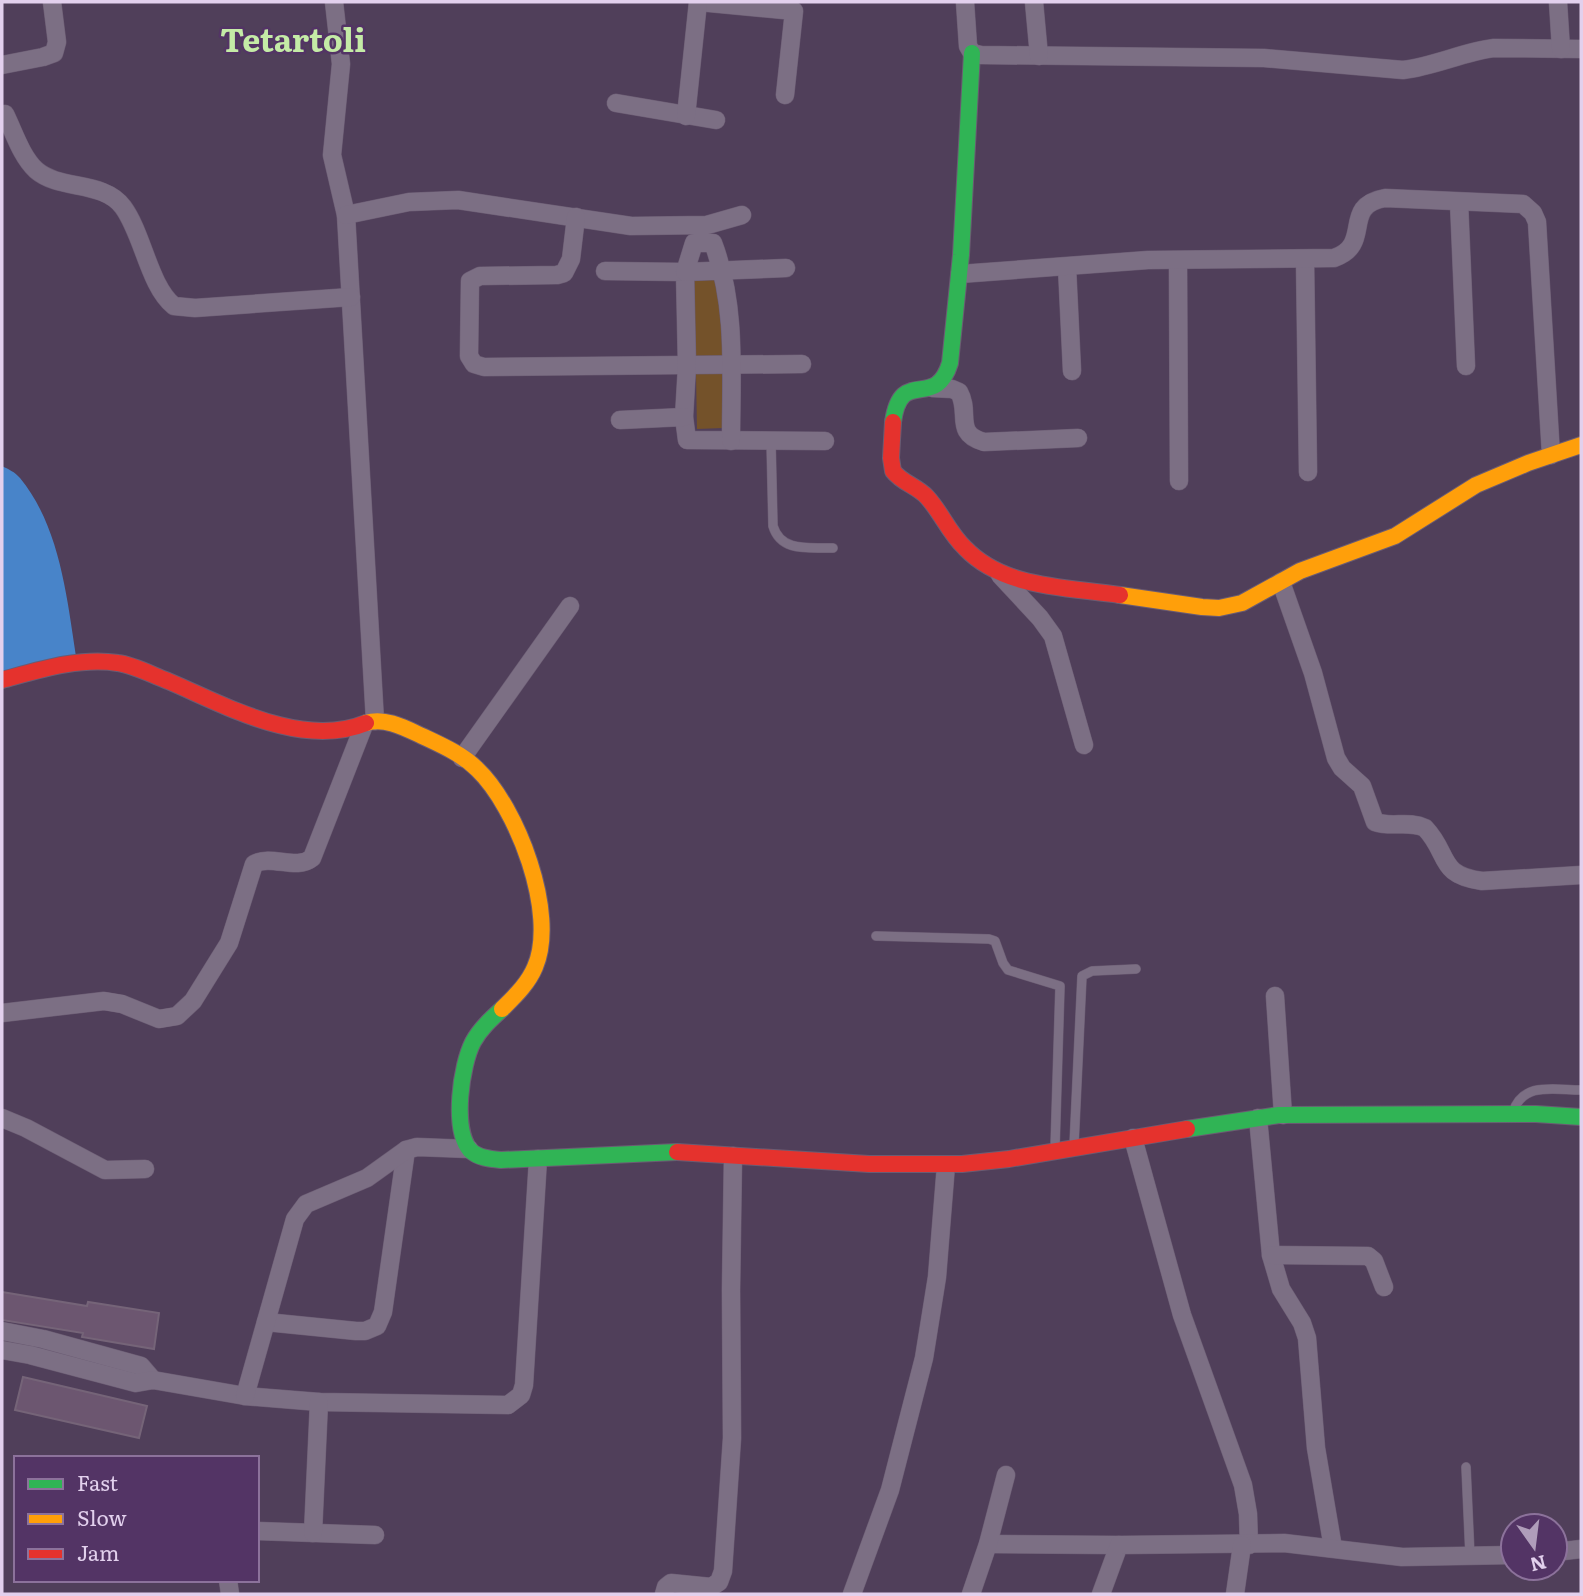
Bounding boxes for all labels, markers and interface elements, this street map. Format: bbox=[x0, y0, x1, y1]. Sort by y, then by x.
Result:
district label: Tetartoli bbox=[220, 14, 366, 62]
legend bbox=[14, 1456, 259, 1582]
text: Fast bbox=[77, 1466, 118, 1497]
text: Slow bbox=[77, 1501, 127, 1532]
north arrow bbox=[1499, 1512, 1569, 1582]
text: Jam bbox=[77, 1536, 119, 1567]
text: N bbox=[1527, 1549, 1549, 1580]

